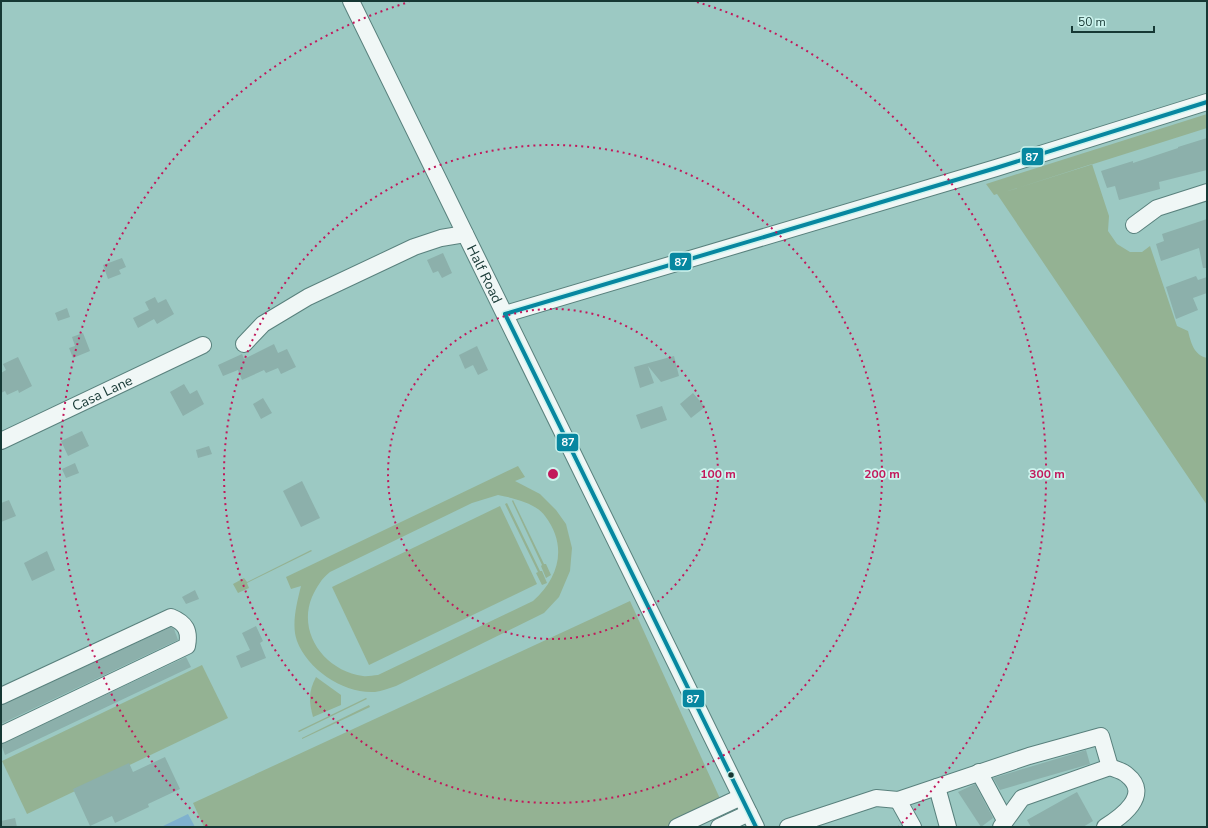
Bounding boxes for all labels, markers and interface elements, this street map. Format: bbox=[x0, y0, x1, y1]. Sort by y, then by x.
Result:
scale bar bbox=[1072, 8, 1154, 34]
text: 50 m bbox=[1078, 14, 1106, 30]
line badge: 87 bbox=[1021, 147, 1044, 166]
text: 87 bbox=[1025, 150, 1039, 165]
street label: Half Road bbox=[462, 242, 507, 307]
line badge: 87 bbox=[669, 252, 692, 271]
text: 87 bbox=[674, 255, 688, 270]
street label: Casa Lane bbox=[69, 371, 136, 416]
line badge: 87 bbox=[556, 433, 579, 452]
text: 87 bbox=[561, 435, 575, 450]
text: 100 m bbox=[700, 466, 736, 482]
text: 200 m bbox=[864, 466, 900, 482]
text: 300 m bbox=[1029, 466, 1065, 482]
centre of rings bbox=[546, 467, 560, 481]
line badge: 87 bbox=[682, 689, 705, 708]
text: 87 bbox=[686, 692, 700, 707]
unlabelled marker bbox=[726, 770, 736, 780]

